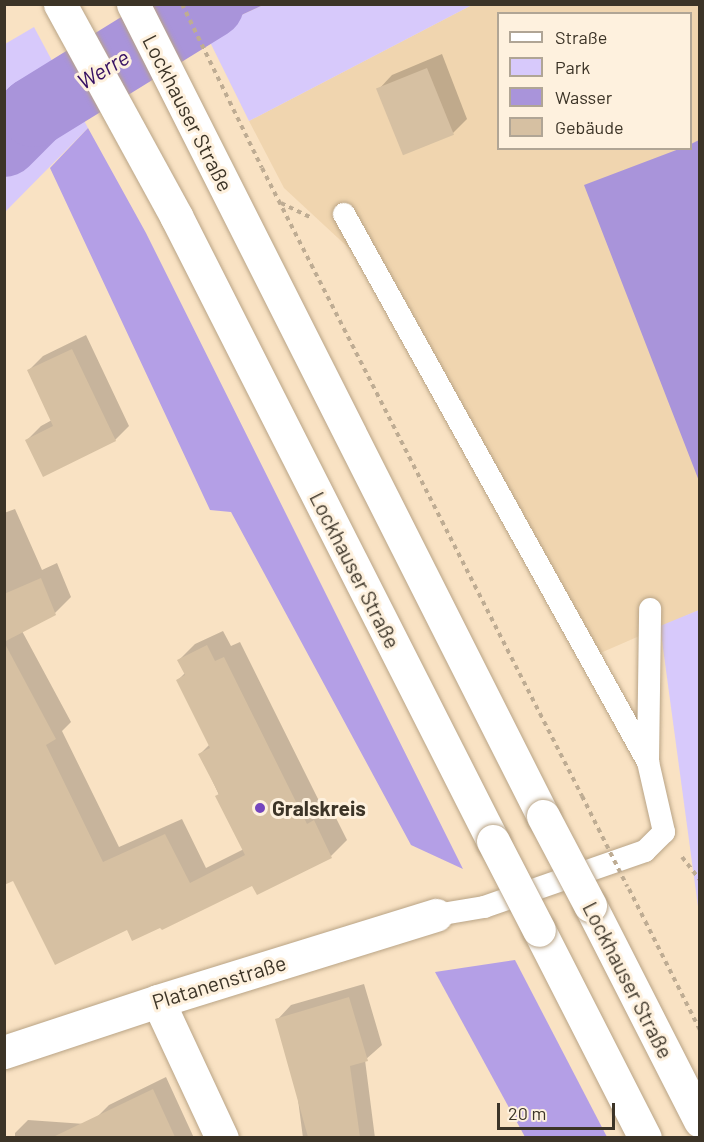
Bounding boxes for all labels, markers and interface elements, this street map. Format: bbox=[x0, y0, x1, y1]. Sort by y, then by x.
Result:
legend bbox=[497, 12, 692, 150]
text: Straße bbox=[555, 26, 607, 48]
street label: Lockhauser Straße bbox=[138, 30, 238, 196]
water label: Werre bbox=[72, 43, 134, 95]
text: Park bbox=[555, 56, 590, 78]
text: Wasser bbox=[555, 86, 612, 108]
text: Gebäude bbox=[555, 116, 624, 138]
street label: Lockhauser Straße bbox=[305, 487, 405, 653]
place label: Gralskreis bbox=[272, 795, 366, 821]
marker: Gralskreis bbox=[253, 801, 267, 815]
street label: Lockhauser Straße bbox=[578, 897, 678, 1063]
street label: Platanenstraße bbox=[149, 950, 289, 1014]
scale bar bbox=[500, 1091, 618, 1129]
text: 20 m bbox=[508, 1102, 546, 1124]

